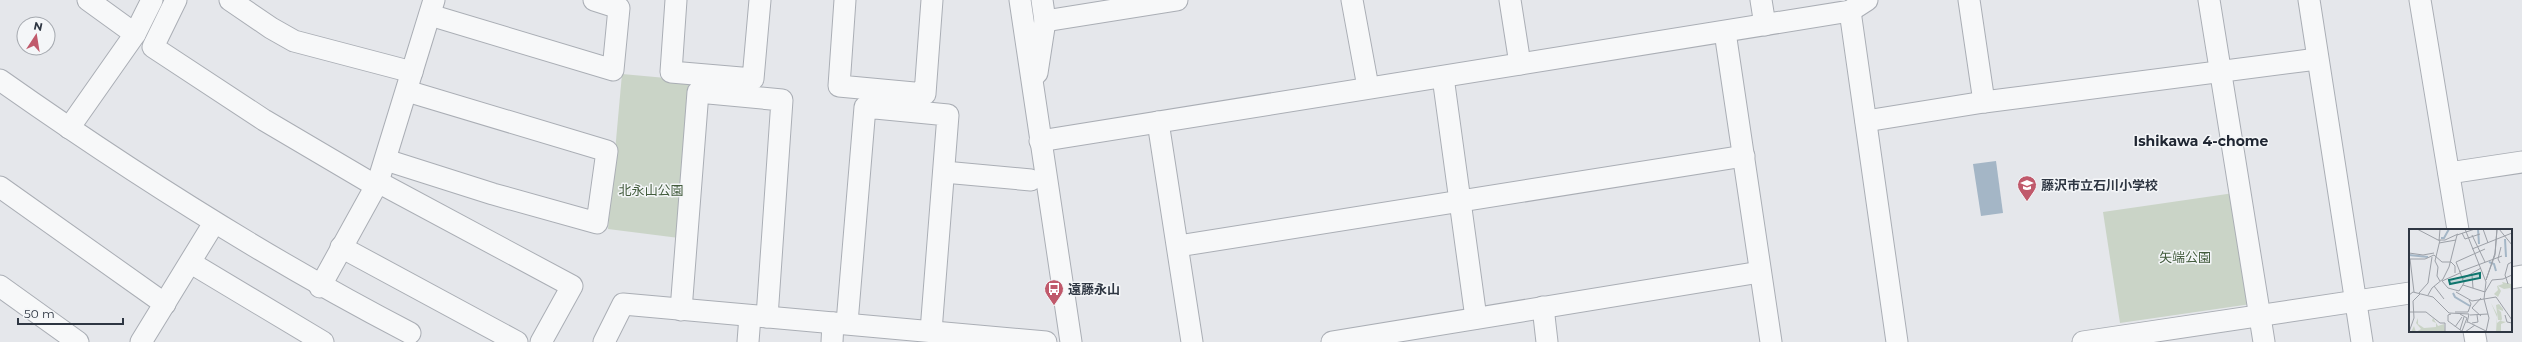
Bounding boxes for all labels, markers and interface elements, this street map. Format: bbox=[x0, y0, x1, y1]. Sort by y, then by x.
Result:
north arrow bbox=[16, 16, 56, 56]
text: N bbox=[32, 18, 44, 34]
district label: Ishikawa 4-chome bbox=[2134, 132, 2269, 150]
school or university icon: 藤沢市立石川小学校 bbox=[2016, 174, 2038, 202]
place label: 藤沢市立石川小学校 bbox=[2041, 177, 2158, 193]
park label: 北永山公園 bbox=[618, 182, 684, 198]
inset map bbox=[2409, 229, 2512, 332]
park label: 矢端公園 bbox=[2159, 249, 2211, 265]
bus stop icon: 遠藤永山 bbox=[1043, 278, 1065, 306]
place label: 遠藤永山 bbox=[1068, 281, 1120, 297]
scale bar bbox=[18, 300, 123, 326]
text: 50 m bbox=[24, 306, 55, 321]

